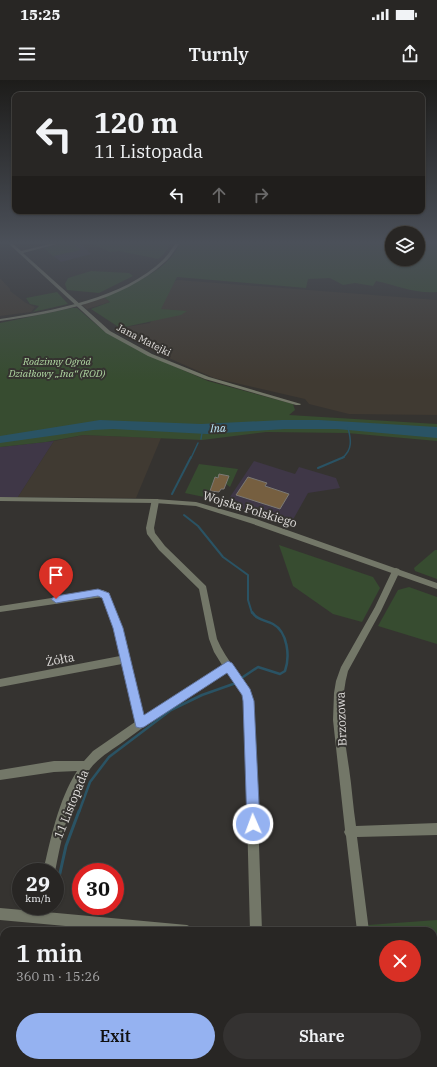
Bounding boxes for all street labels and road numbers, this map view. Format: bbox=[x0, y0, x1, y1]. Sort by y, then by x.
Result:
street label: Jana Matejki bbox=[115, 321, 173, 359]
street label: Wojska Polskiego bbox=[201, 488, 299, 531]
street label: Żółta bbox=[44, 649, 76, 669]
street label: Brzozowa bbox=[333, 691, 349, 746]
street label: 11 Listopada bbox=[50, 767, 92, 841]

